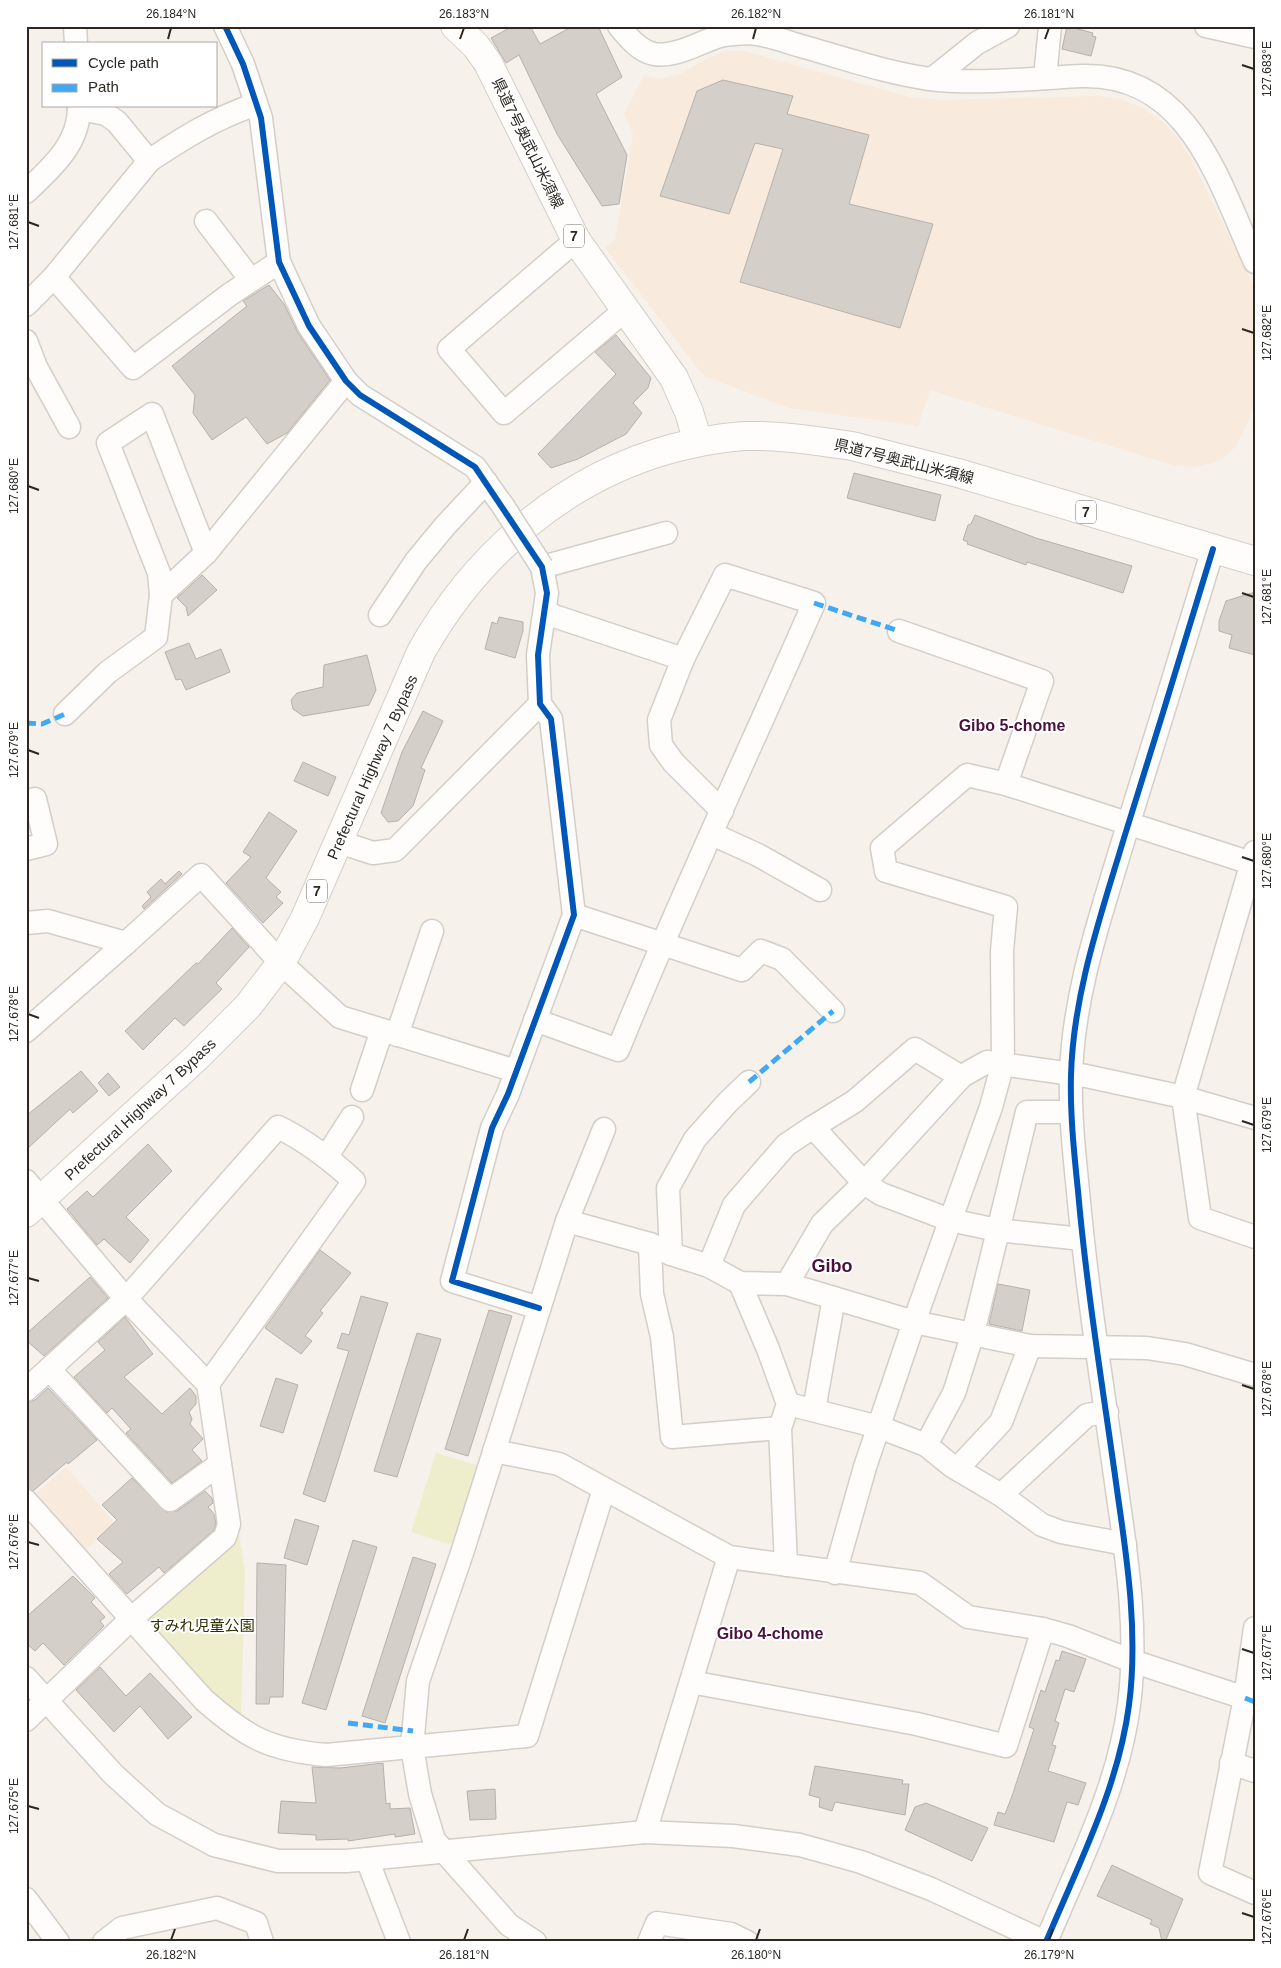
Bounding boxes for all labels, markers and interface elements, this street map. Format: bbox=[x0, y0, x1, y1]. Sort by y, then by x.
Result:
text: 26.184°N bbox=[146, 7, 196, 21]
text: 26.183°N bbox=[439, 7, 489, 21]
text: 26.182°N bbox=[731, 7, 781, 21]
text: 26.181°N bbox=[1024, 7, 1074, 21]
text: 127.683°E bbox=[1260, 41, 1274, 97]
legend bbox=[42, 42, 218, 108]
text: Cycle path bbox=[88, 54, 159, 71]
street label: 県道7号奥武山米須線 bbox=[489, 75, 567, 211]
text: Path bbox=[88, 78, 119, 95]
text: 127.681°E bbox=[7, 194, 21, 250]
road number: 7 bbox=[564, 225, 584, 248]
text: 127.682°E bbox=[1260, 305, 1274, 361]
street label: 県道7号奥武山米須線 bbox=[832, 435, 976, 487]
text: 127.680°E bbox=[7, 458, 21, 514]
road number: 7 bbox=[1076, 501, 1096, 524]
text: 127.681°E bbox=[1260, 569, 1274, 625]
street label: Prefectural Highway 7 Bypass bbox=[324, 672, 420, 862]
district label: Gibo 5-chome bbox=[959, 717, 1065, 734]
text: 127.679°E bbox=[7, 722, 21, 778]
text: 127.680°E bbox=[1260, 833, 1274, 889]
road number: 7 bbox=[307, 879, 327, 902]
text: 127.678°E bbox=[7, 986, 21, 1042]
street label: Prefectural Highway 7 Bypass bbox=[61, 1035, 219, 1183]
text: 127.679°E bbox=[1260, 1097, 1274, 1153]
text: 127.677°E bbox=[7, 1250, 21, 1306]
district label: Gibo bbox=[812, 1256, 853, 1276]
text: 127.678°E bbox=[1260, 1361, 1274, 1417]
text: 127.676°E bbox=[7, 1514, 21, 1570]
park label: すみれ児童公園 bbox=[149, 1617, 255, 1634]
district label: Gibo 4-chome bbox=[717, 1625, 823, 1642]
text: 127.677°E bbox=[1260, 1625, 1274, 1681]
text: 127.675°E bbox=[7, 1778, 21, 1834]
text: 127.676°E bbox=[1260, 1889, 1274, 1945]
text: 26.182°N bbox=[146, 1948, 196, 1962]
text: 26.181°N bbox=[439, 1948, 489, 1962]
text: 26.180°N bbox=[731, 1948, 781, 1962]
text: 26.179°N bbox=[1024, 1948, 1074, 1962]

